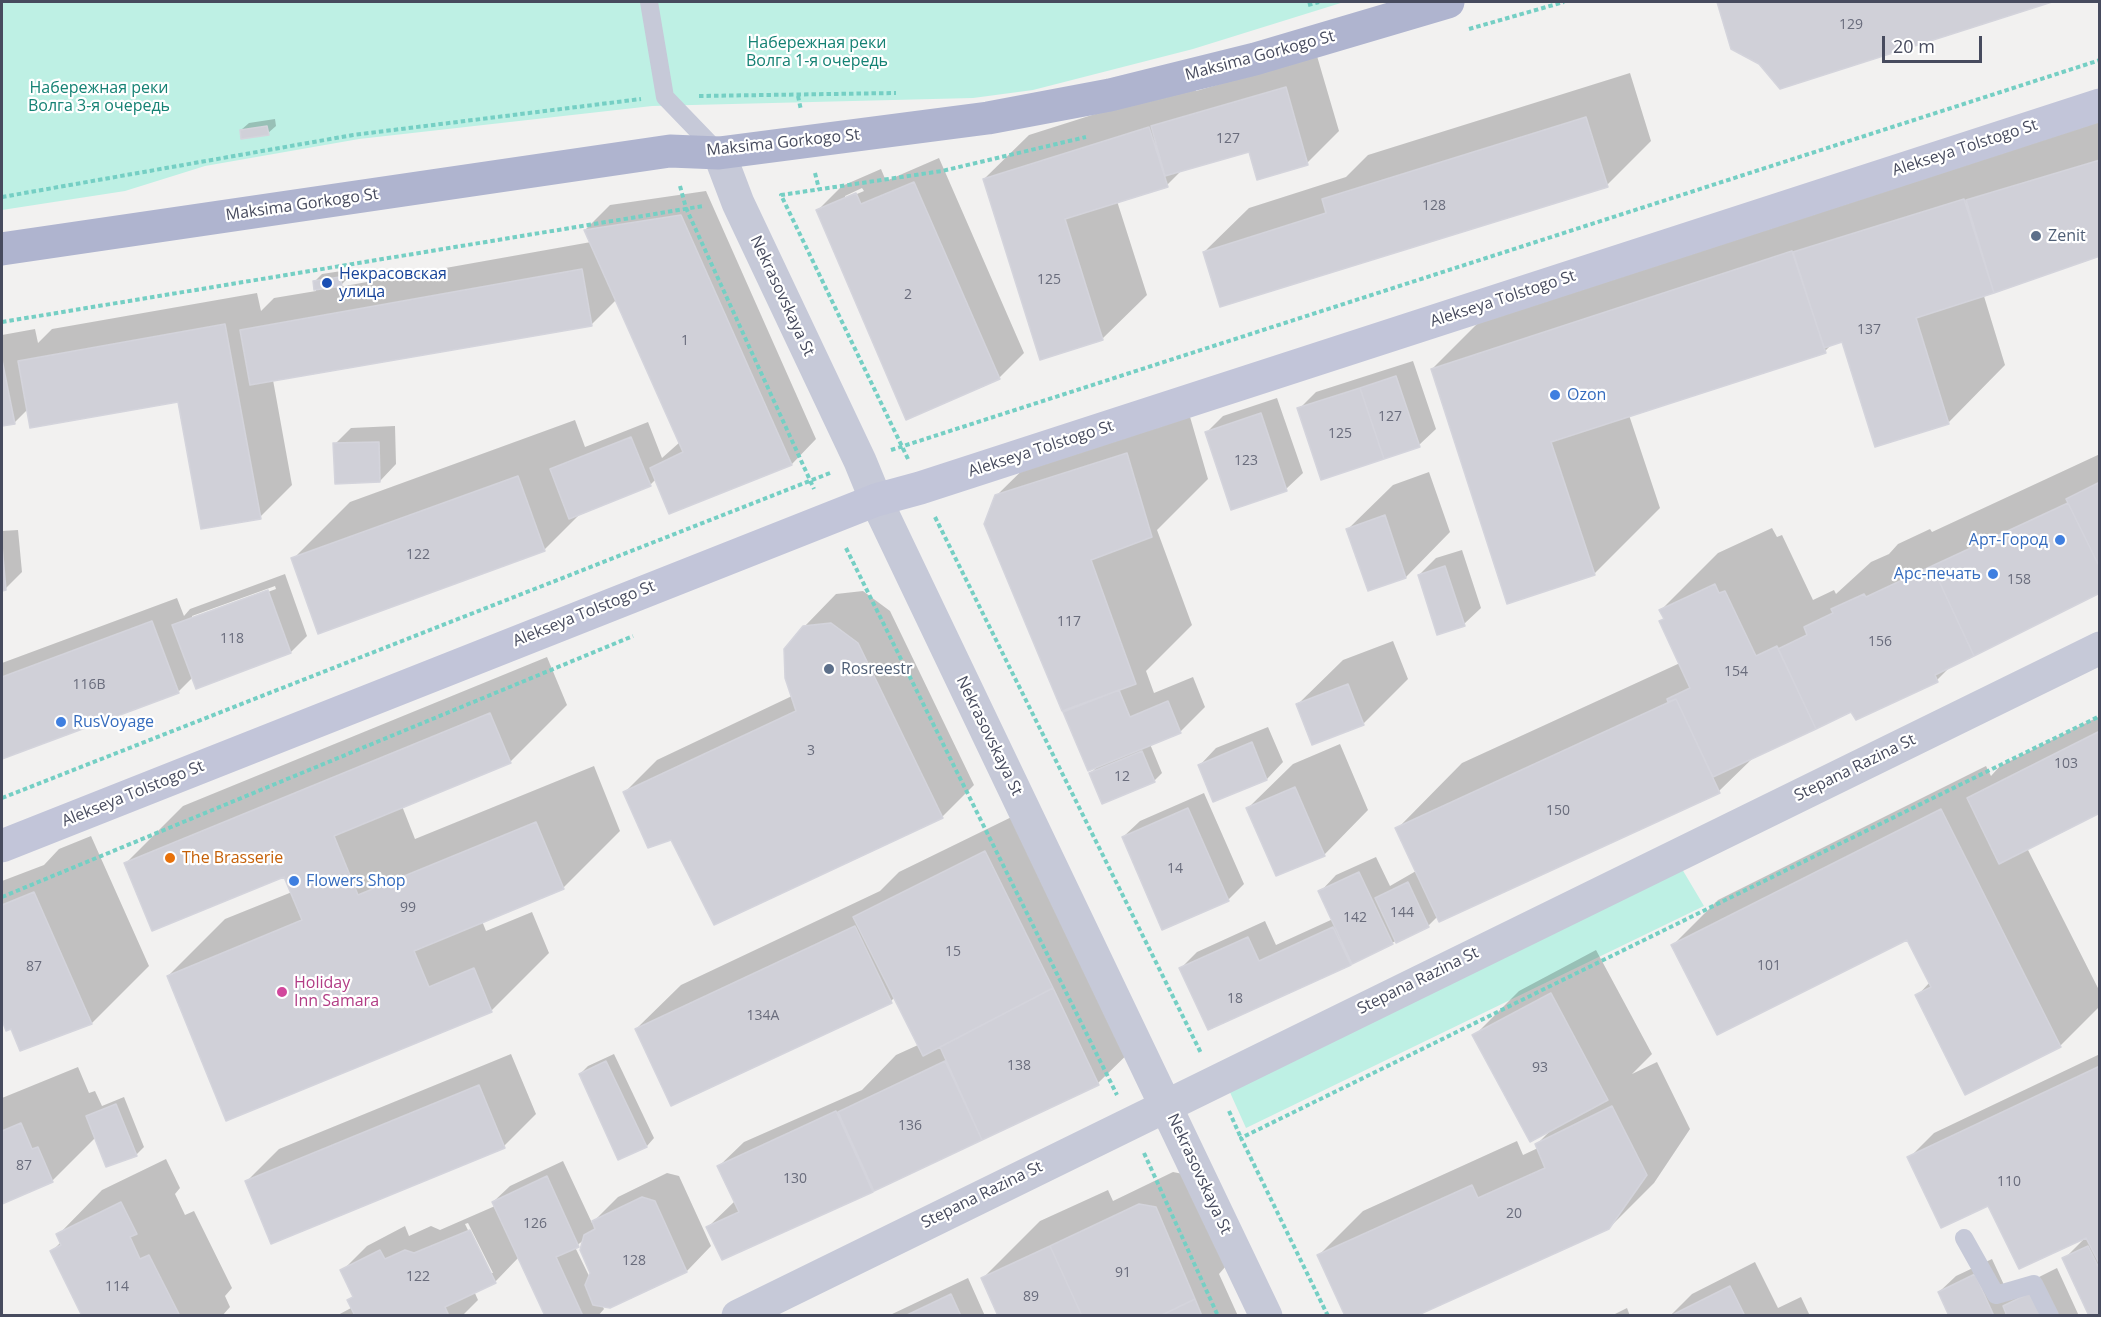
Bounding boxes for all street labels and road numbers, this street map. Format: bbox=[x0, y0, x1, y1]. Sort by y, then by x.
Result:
street label: Maksima Gorkogo St bbox=[1183, 27, 1337, 85]
street label: Alekseya Tolstogo St bbox=[1890, 115, 2040, 181]
street label: Maksima Gorkogo St bbox=[705, 125, 861, 161]
street label: Maksima Gorkogo St bbox=[224, 185, 380, 225]
street label: Nekrasovskaya St bbox=[746, 233, 818, 359]
street label: Alekseya Tolstogo St bbox=[1428, 266, 1578, 332]
street label: Alekseya Tolstogo St bbox=[966, 416, 1116, 482]
street label: Alekseya Tolstogo St bbox=[510, 577, 658, 651]
street label: Nekrasovskaya St bbox=[952, 673, 1026, 799]
street label: Stepana Razina St bbox=[1791, 730, 1919, 806]
street label: Alekseya Tolstogo St bbox=[59, 757, 207, 831]
street label: Stepana Razina St bbox=[1354, 943, 1482, 1019]
street label: Nekrasovskaya St bbox=[1163, 1111, 1235, 1237]
street label: Stepana Razina St bbox=[918, 1157, 1046, 1233]

